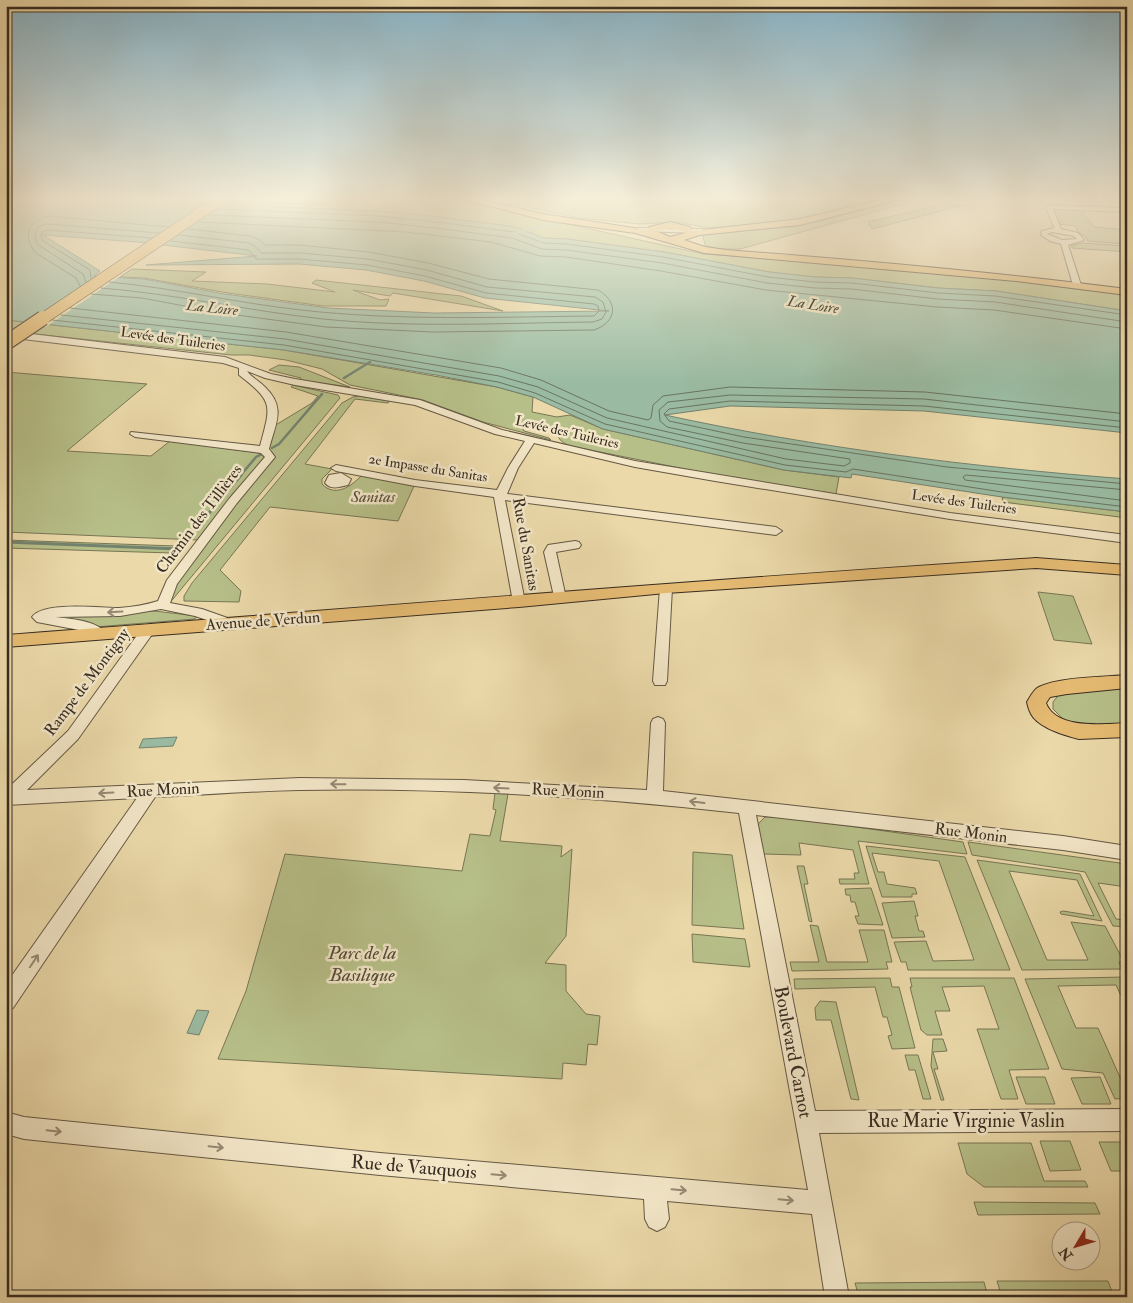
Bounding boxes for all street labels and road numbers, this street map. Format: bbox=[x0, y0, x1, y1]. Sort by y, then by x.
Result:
street label: Levée des Tuileries bbox=[119, 323, 227, 355]
street label: Levée des Tuileries bbox=[514, 412, 621, 452]
street label: 2e Impasse du Sanitas bbox=[367, 450, 489, 487]
street label: Chemin des Tillières bbox=[151, 460, 247, 578]
street label: Levée des Tuileries bbox=[910, 486, 1018, 518]
street label: Rue du Sanitas bbox=[508, 496, 544, 592]
street label: Avenue de Verdun bbox=[204, 607, 321, 635]
street label: Rampe de Montigny bbox=[40, 623, 135, 741]
street label: Rue Monin bbox=[126, 778, 200, 802]
street label: Rue Monin bbox=[531, 779, 605, 803]
street label: Rue Monin bbox=[933, 819, 1009, 847]
street label: Boulevard Carnot bbox=[768, 984, 818, 1120]
street label: Rue Marie Virginie Vaslin bbox=[867, 1109, 1065, 1133]
street label: Rue de Vauquois bbox=[350, 1150, 478, 1184]

